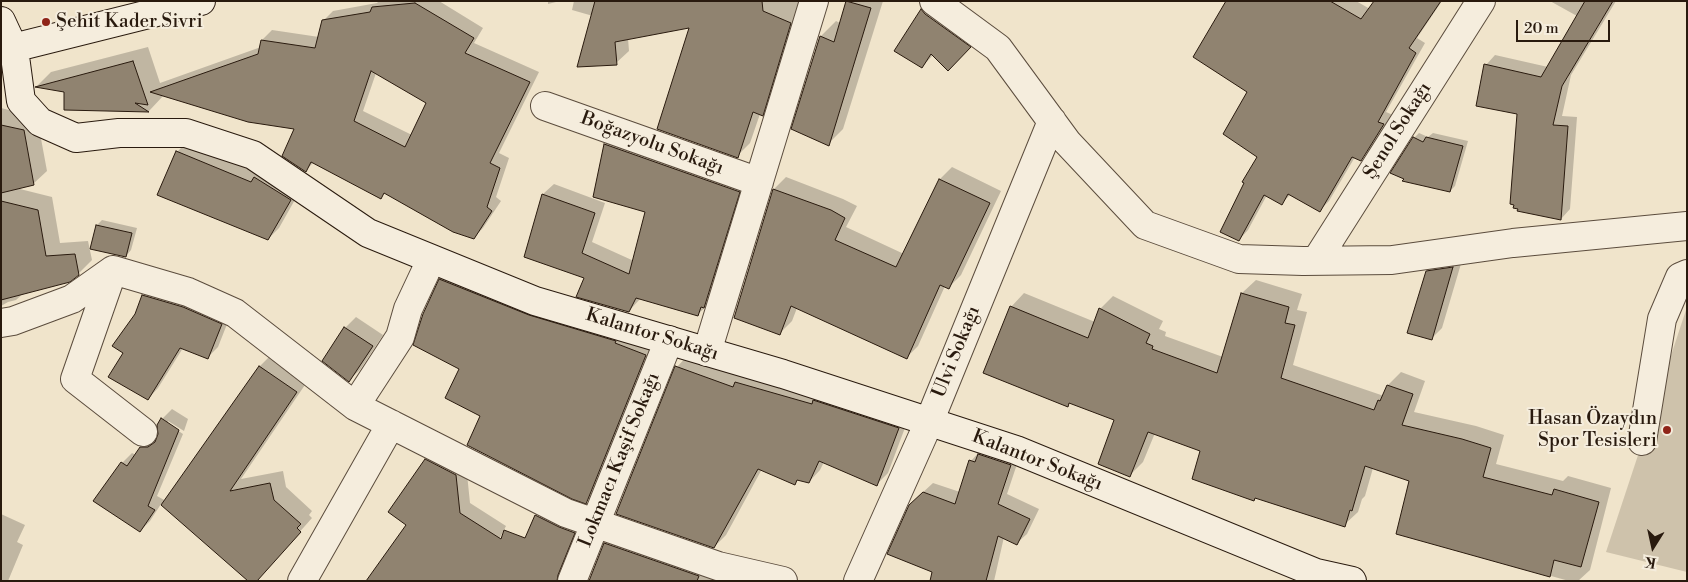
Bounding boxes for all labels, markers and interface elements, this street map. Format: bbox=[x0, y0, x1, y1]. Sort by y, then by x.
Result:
scale bar bbox=[1518, 10, 1612, 42]
place label: Şehit Kader Sivri bbox=[56, 11, 203, 33]
marker: Şehit Kader Sivri bbox=[40, 16, 52, 28]
text: 20 m bbox=[1524, 19, 1559, 38]
street label: Şenol Sokağı bbox=[1359, 78, 1437, 184]
street label: Boğazyolu Sokağı bbox=[577, 108, 727, 180]
street label: Ulvi Sokağı bbox=[928, 303, 986, 401]
street label: Kalantor Sokağı bbox=[583, 304, 721, 366]
street label: Lokmacı Kaşif Sokağı bbox=[574, 369, 666, 551]
place label: Hasan Özaydın Spor Tesisleri bbox=[1528, 408, 1657, 452]
marker: Hasan Özaydın Spor Tesisleri bbox=[1661, 424, 1673, 436]
street label: Kalantor Sokağı bbox=[969, 426, 1105, 496]
north arrow bbox=[1628, 522, 1678, 572]
text: K bbox=[1643, 552, 1658, 572]

